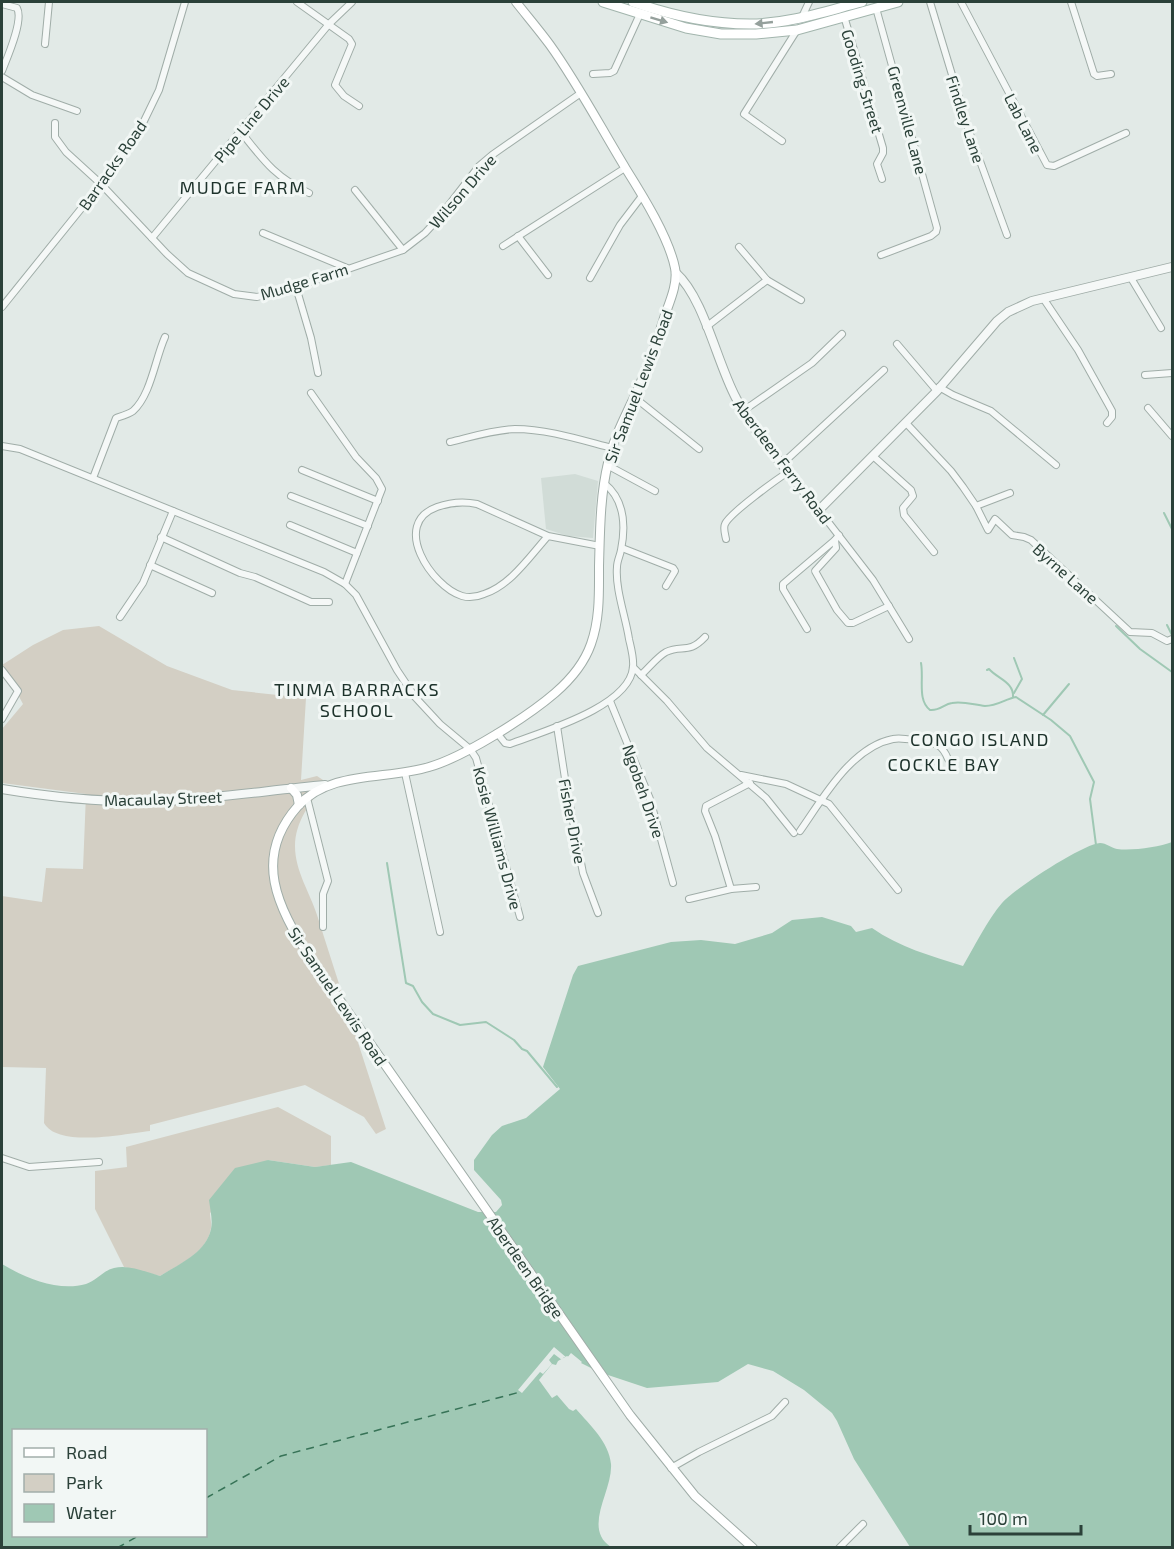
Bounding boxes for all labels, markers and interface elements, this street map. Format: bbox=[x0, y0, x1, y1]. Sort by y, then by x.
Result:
one-way arrow bbox=[650, 16, 668, 25]
one-way arrow bbox=[754, 18, 773, 28]
street label: Gooding Street bbox=[838, 27, 888, 135]
street label: Greenville Lane bbox=[884, 64, 932, 176]
street label: Pipe Line Drive bbox=[209, 72, 293, 166]
street label: Findley Lane bbox=[943, 73, 989, 165]
street label: Lab Lane bbox=[1001, 90, 1047, 156]
street label: Barracks Road bbox=[74, 117, 150, 213]
street label: Wilson Drive bbox=[425, 150, 499, 232]
district label: MUDGE FARM bbox=[180, 176, 307, 198]
street label: Mudge Farm bbox=[258, 259, 350, 303]
street label: Sir Samuel Lewis Road bbox=[600, 307, 676, 465]
street label: Aberdeen Ferry Road bbox=[730, 395, 836, 527]
street label: Byrne Lane bbox=[1029, 539, 1103, 607]
district label: TINMA BARRACKS SCHOOL bbox=[274, 678, 440, 721]
district label: CONGO ISLAND bbox=[910, 728, 1050, 750]
street label: Ngobeh Drive bbox=[619, 742, 669, 840]
district label: COCKLE BAY bbox=[888, 753, 1000, 775]
street label: Kosie Williams Drive bbox=[470, 764, 526, 912]
street label: Fisher Drive bbox=[555, 777, 591, 865]
street label: Macaulay Street bbox=[104, 786, 222, 810]
street label: Sir Samuel Lewis Road bbox=[285, 923, 391, 1069]
street label: Aberdeen Bridge bbox=[484, 1212, 568, 1322]
legend bbox=[12, 1429, 207, 1537]
text: Road bbox=[66, 1441, 107, 1463]
text: Park bbox=[66, 1471, 103, 1493]
scale bar bbox=[970, 1498, 1081, 1536]
text: Water bbox=[66, 1501, 116, 1523]
text: 100 m bbox=[979, 1507, 1028, 1529]

